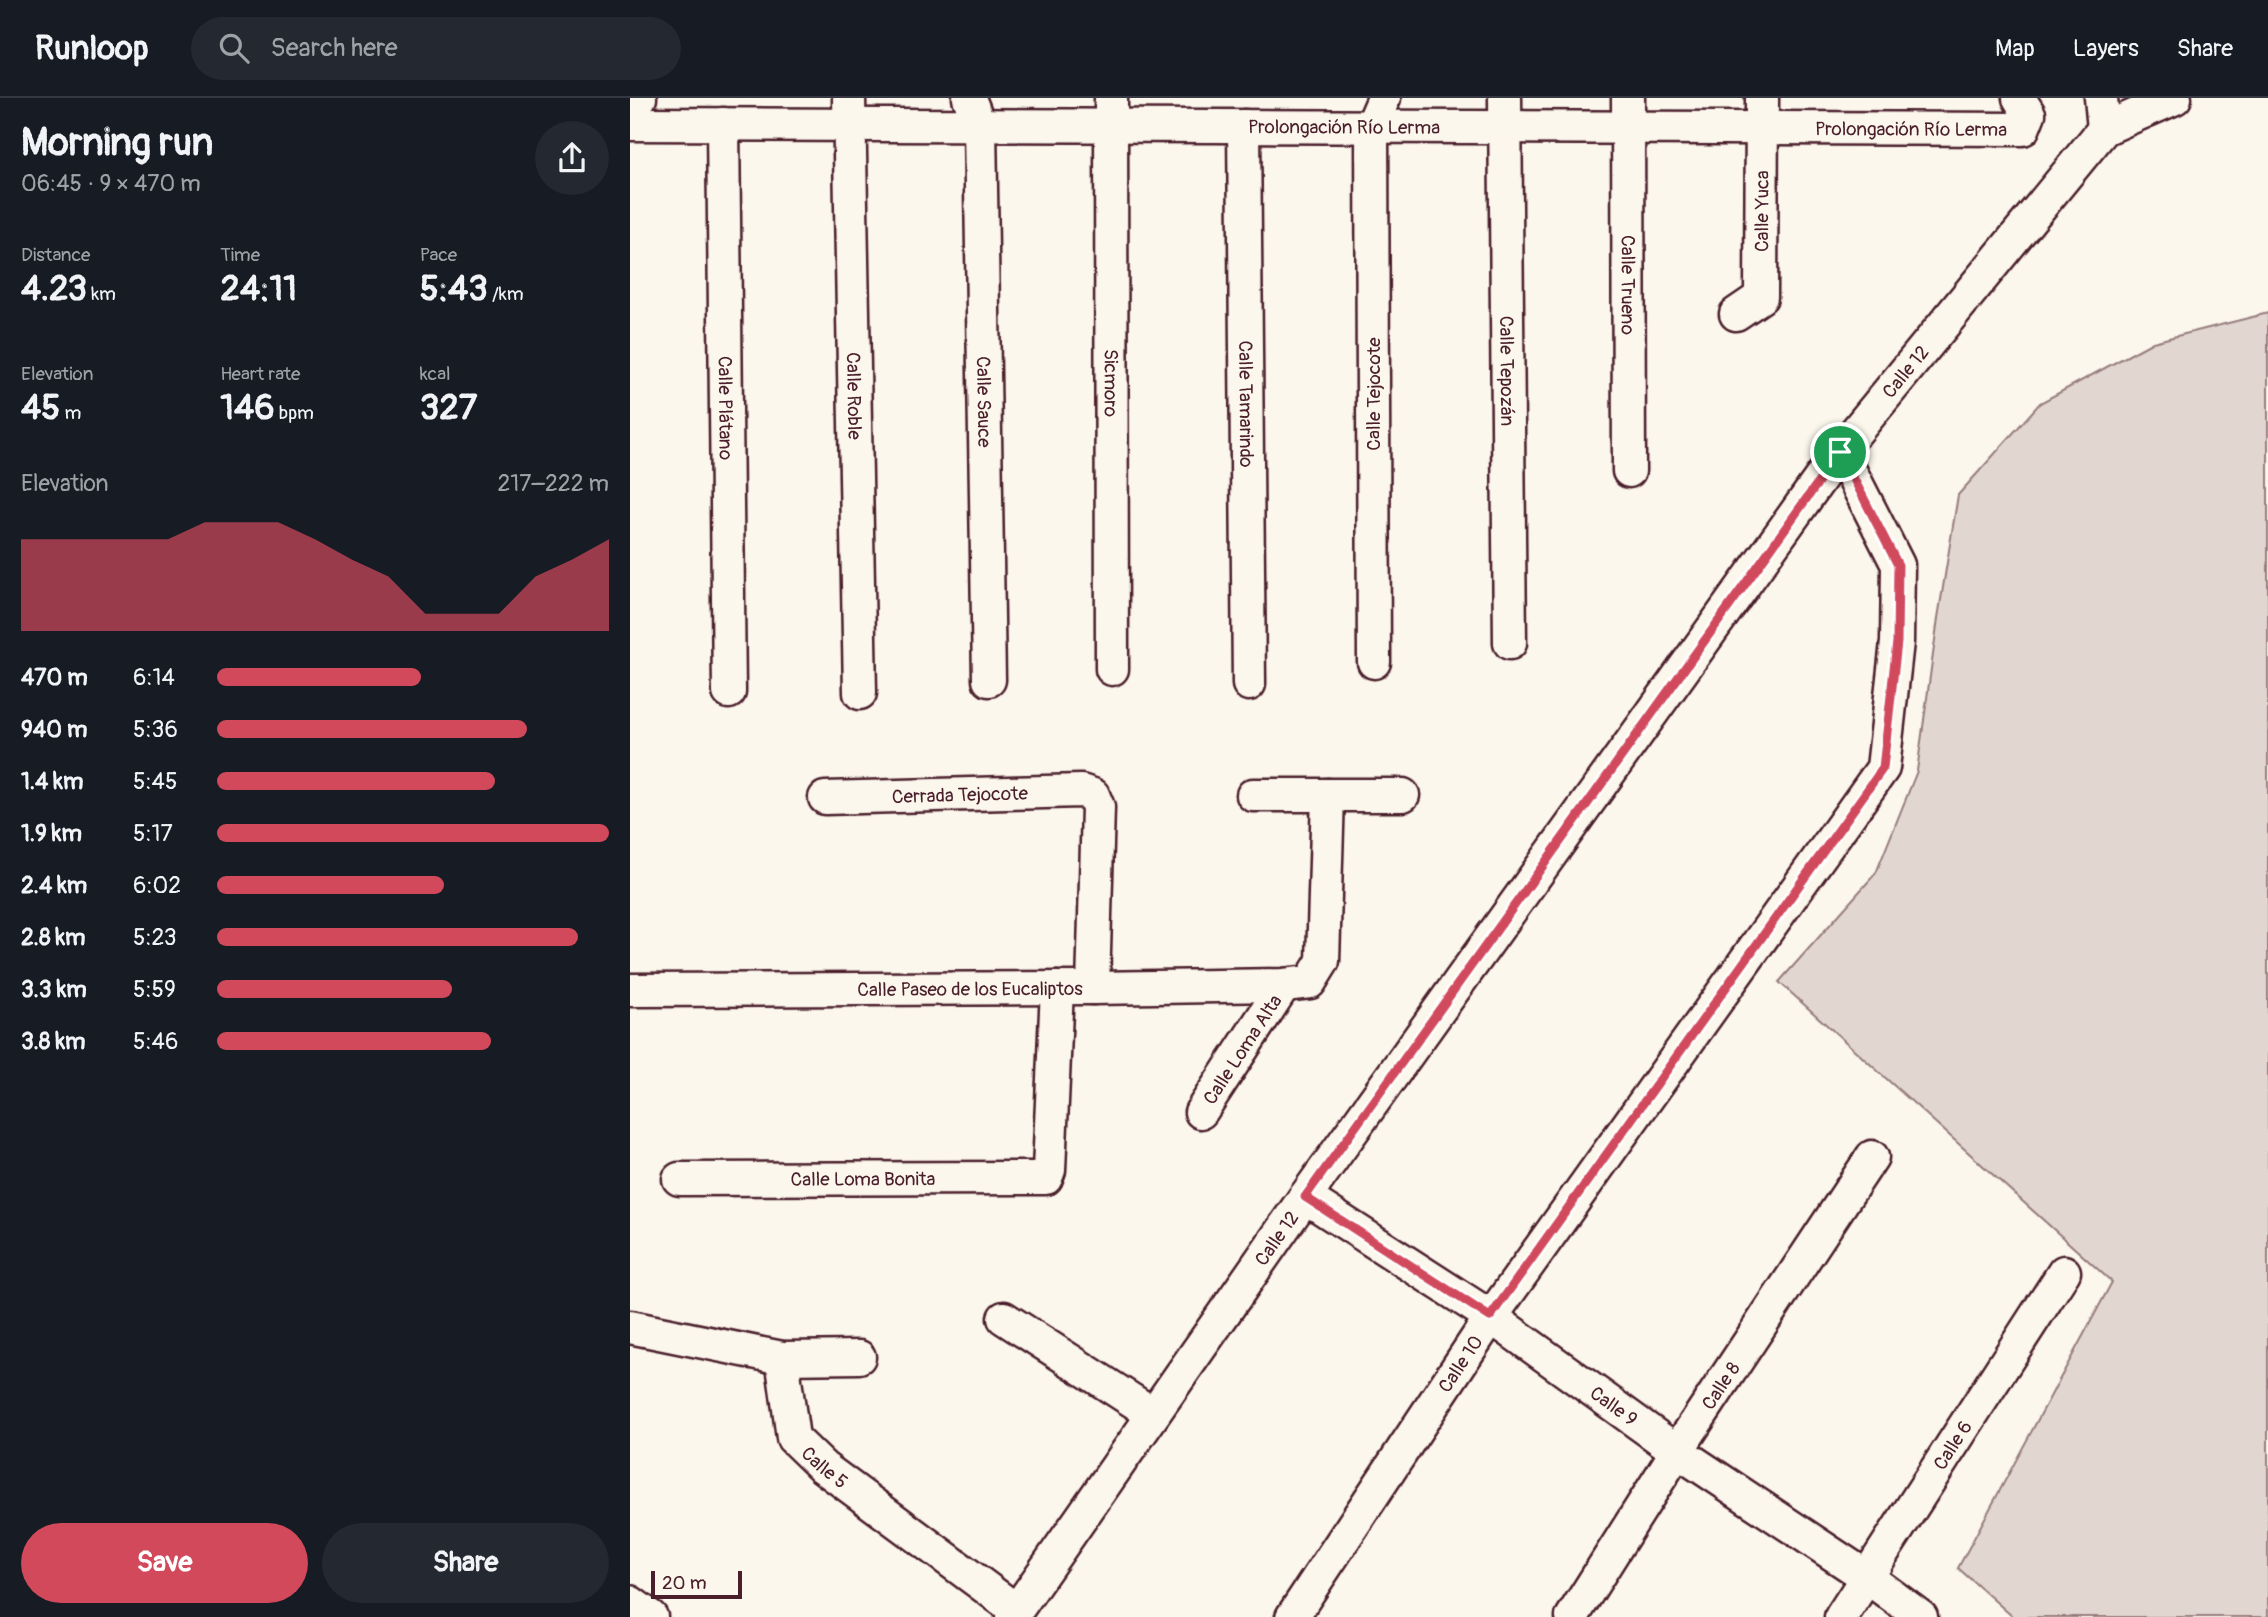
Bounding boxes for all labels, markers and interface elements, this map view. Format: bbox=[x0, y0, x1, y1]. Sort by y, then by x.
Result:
search box bbox=[191, 17, 681, 80]
text: Runloop bbox=[35, 28, 149, 69]
icon: search bbox=[215, 29, 253, 67]
text: Search here bbox=[271, 32, 398, 64]
text: Map bbox=[1995, 34, 2035, 63]
text: Layers bbox=[2073, 34, 2139, 63]
text: Share bbox=[2177, 34, 2233, 63]
street label: Prolongación Río Lerma bbox=[1248, 115, 1440, 140]
street label: Prolongación Río Lerma bbox=[1815, 117, 2007, 142]
text: Morning run bbox=[21, 119, 213, 167]
button: share bbox=[535, 121, 609, 195]
text: 06:45 · 9 × 470 m bbox=[21, 169, 201, 198]
street label: Calle Yuca bbox=[1750, 170, 1775, 252]
street label: Calle Trueno bbox=[1615, 235, 1640, 335]
text: Distance bbox=[21, 243, 90, 267]
text: Time bbox=[220, 243, 260, 267]
text: Pace bbox=[420, 243, 457, 267]
text: 4.23 bbox=[21, 267, 87, 311]
text: 24:11 bbox=[220, 267, 297, 311]
text: 5:43 bbox=[420, 267, 488, 311]
text: km bbox=[87, 282, 116, 306]
text: /km bbox=[488, 282, 524, 306]
street label: Calle Tepozán bbox=[1494, 316, 1519, 426]
street label: Calle Tejocote bbox=[1362, 337, 1386, 451]
street label: Calle Tamarindo bbox=[1233, 340, 1258, 468]
street label: Calle 12 bbox=[1877, 341, 1935, 403]
street label: Sicmoro bbox=[1098, 349, 1123, 417]
street label: Calle Roble bbox=[841, 352, 866, 441]
street label: Calle Plátano bbox=[712, 356, 738, 460]
street label: Calle Sauce bbox=[971, 356, 996, 448]
text: Elevation bbox=[21, 362, 93, 386]
text: Heart rate bbox=[220, 362, 300, 386]
text: kcal bbox=[420, 362, 451, 386]
text: 45 bbox=[21, 386, 60, 430]
text: 146 bbox=[220, 386, 275, 430]
text: 327 bbox=[420, 386, 477, 430]
text: m bbox=[60, 401, 81, 425]
text: bpm bbox=[275, 401, 314, 425]
pin bbox=[1810, 422, 1870, 482]
icon: arrive bbox=[1821, 433, 1859, 471]
text: Elevation bbox=[21, 469, 109, 498]
text: 217–222 m bbox=[497, 469, 609, 498]
text: 470 m bbox=[21, 663, 88, 692]
text: 6:14 bbox=[133, 663, 175, 692]
text: 940 m bbox=[21, 715, 87, 744]
text: 5:36 bbox=[133, 715, 178, 744]
text: 1.4 km bbox=[21, 767, 83, 796]
text: 5:45 bbox=[133, 767, 177, 796]
street label: Cerrada Tejocote bbox=[892, 781, 1029, 809]
text: 1.9 km bbox=[21, 819, 82, 848]
text: 5:17 bbox=[133, 819, 173, 848]
text: 2.4 km bbox=[21, 871, 87, 900]
text: 6:02 bbox=[133, 871, 181, 900]
text: 2.8 km bbox=[21, 923, 86, 952]
text: 5:23 bbox=[133, 923, 177, 952]
text: 3.3 km bbox=[21, 975, 87, 1004]
text: 5:59 bbox=[133, 975, 176, 1004]
street label: Calle Paseo de los Eucaliptos bbox=[857, 977, 1083, 1002]
street label: Calle Loma Alta bbox=[1198, 990, 1288, 1109]
text: 3.8 km bbox=[21, 1027, 85, 1056]
text: 5:46 bbox=[133, 1027, 178, 1056]
street label: Calle Loma Bonita bbox=[791, 1167, 936, 1192]
street label: Calle 12 bbox=[1250, 1207, 1305, 1271]
street label: Calle 10 bbox=[1433, 1331, 1488, 1397]
street label: Calle 8 bbox=[1697, 1357, 1746, 1415]
street label: Calle 9 bbox=[1585, 1381, 1642, 1432]
street label: Calle 6 bbox=[1928, 1416, 1978, 1475]
street label: Calle 5 bbox=[796, 1442, 852, 1494]
button: Save bbox=[21, 1523, 308, 1603]
button: Share bbox=[322, 1523, 609, 1603]
scale bar bbox=[651, 1568, 742, 1600]
text: 20 m bbox=[662, 1571, 707, 1595]

